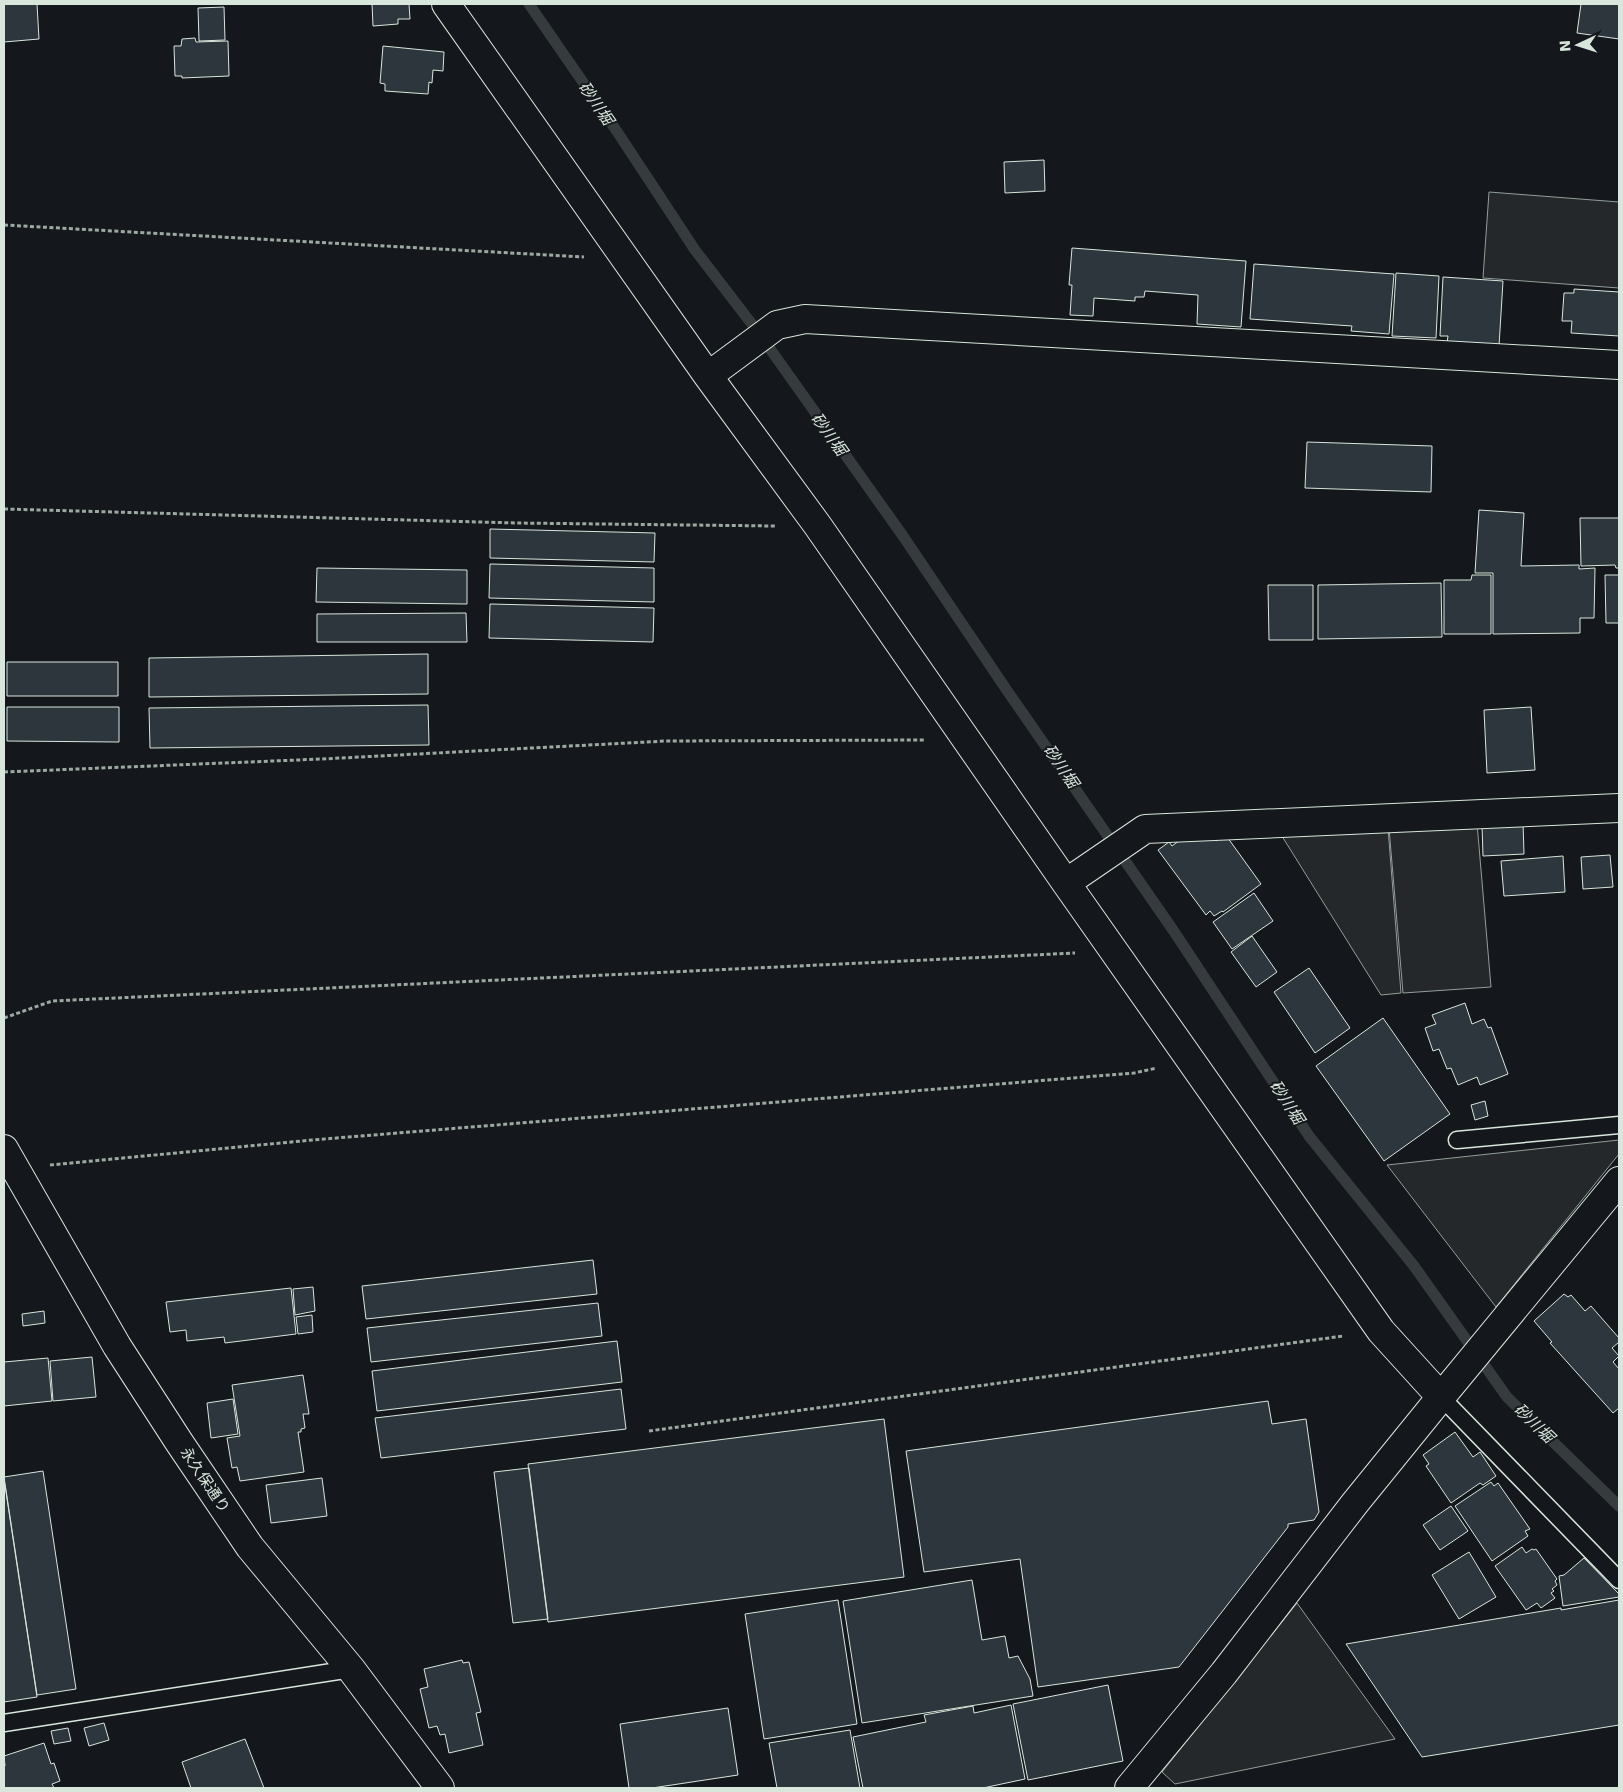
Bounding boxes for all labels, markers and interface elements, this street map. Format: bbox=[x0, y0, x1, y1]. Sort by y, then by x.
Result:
north arrow bbox=[1553, 20, 1603, 70]
text: N bbox=[1557, 40, 1573, 52]
water label: 砂川堀 bbox=[575, 78, 619, 131]
water label: 砂川堀 bbox=[807, 409, 853, 461]
water label: 砂川堀 bbox=[1040, 741, 1084, 794]
water label: 砂川堀 bbox=[1266, 1077, 1310, 1130]
water label: 砂川堀 bbox=[1510, 1399, 1560, 1449]
street label: 永久保通り bbox=[177, 1444, 233, 1516]

